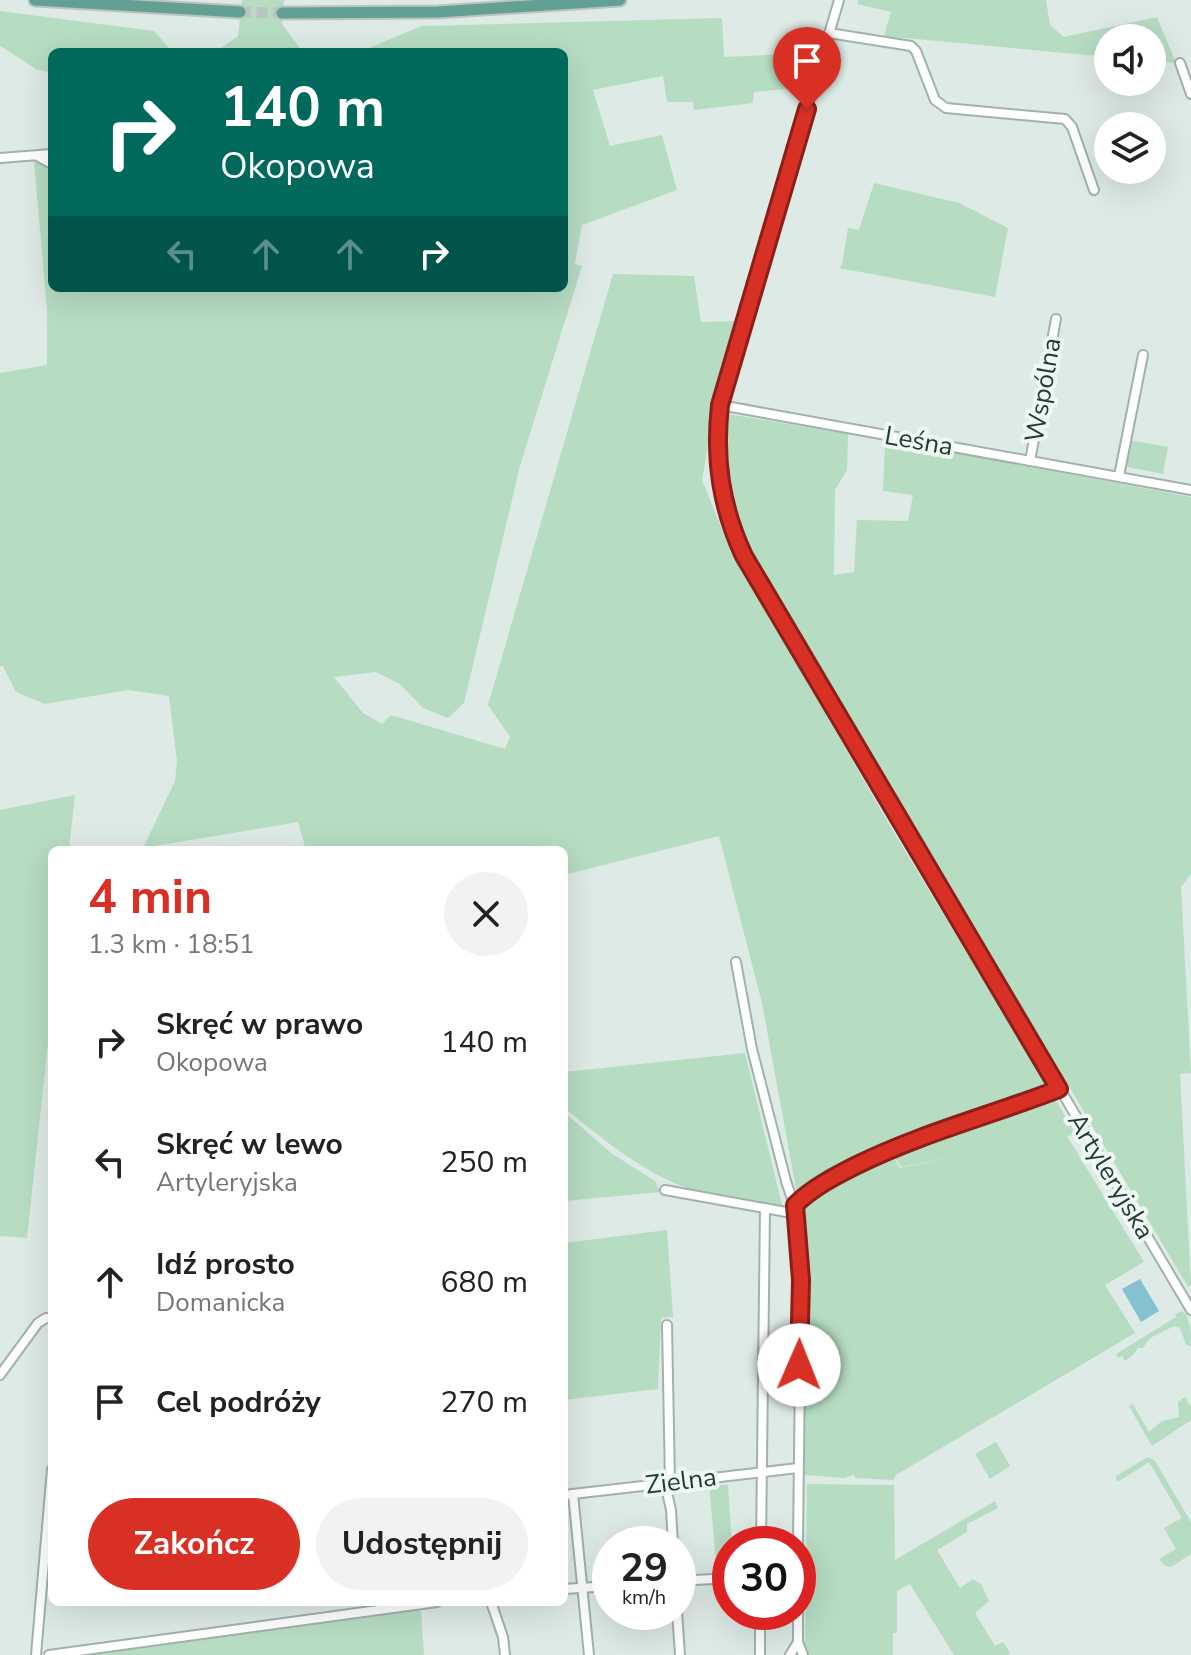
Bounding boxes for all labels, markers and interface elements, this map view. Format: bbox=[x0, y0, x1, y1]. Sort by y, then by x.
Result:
map controls bbox=[1094, 24, 1166, 184]
button: sound bbox=[1094, 24, 1166, 96]
pin bbox=[773, 27, 841, 109]
icon: arrive bbox=[785, 39, 829, 83]
text: 140 m bbox=[220, 69, 385, 146]
icon: right bbox=[88, 80, 192, 184]
button: layers bbox=[1094, 112, 1166, 184]
text: Okopowa bbox=[220, 142, 375, 191]
icon: left bbox=[160, 232, 204, 276]
icon: ahead bbox=[244, 232, 288, 276]
icon: ahead bbox=[328, 232, 372, 276]
icon: right bbox=[412, 232, 456, 276]
street label: Wspólna bbox=[1017, 335, 1069, 445]
street label: Leśna bbox=[882, 418, 956, 464]
text: 4 min bbox=[88, 864, 212, 930]
button: close bbox=[444, 872, 528, 956]
text: 1.3 km · 18:51 bbox=[88, 927, 255, 962]
text: Skręć w prawo bbox=[156, 1004, 363, 1045]
icon: right bbox=[88, 1020, 132, 1064]
text: 140 m bbox=[441, 1022, 528, 1063]
text: Okopowa bbox=[156, 1045, 268, 1080]
street label: Artyleryjska bbox=[1060, 1106, 1162, 1246]
text: Skręć w lewo bbox=[156, 1124, 343, 1165]
icon: left bbox=[88, 1140, 132, 1184]
text: 250 m bbox=[441, 1142, 528, 1183]
text: Artyleryjska bbox=[156, 1165, 298, 1200]
text: Idź prosto bbox=[156, 1244, 295, 1285]
icon: ahead bbox=[88, 1260, 132, 1304]
text: 680 m bbox=[441, 1262, 528, 1303]
text: Domanicka bbox=[156, 1285, 285, 1320]
position arrow bbox=[757, 1323, 841, 1407]
icon: arrive bbox=[88, 1380, 132, 1424]
text: Cel podróży bbox=[156, 1382, 321, 1423]
text: 270 m bbox=[441, 1382, 528, 1423]
street label: Zielna bbox=[643, 1459, 719, 1503]
button: Zakończ bbox=[88, 1498, 300, 1590]
button: Udostępnij bbox=[316, 1498, 528, 1590]
speed limit sign: 30 bbox=[712, 1526, 816, 1630]
text: 29 bbox=[620, 1541, 668, 1595]
text: km/h bbox=[622, 1584, 666, 1611]

